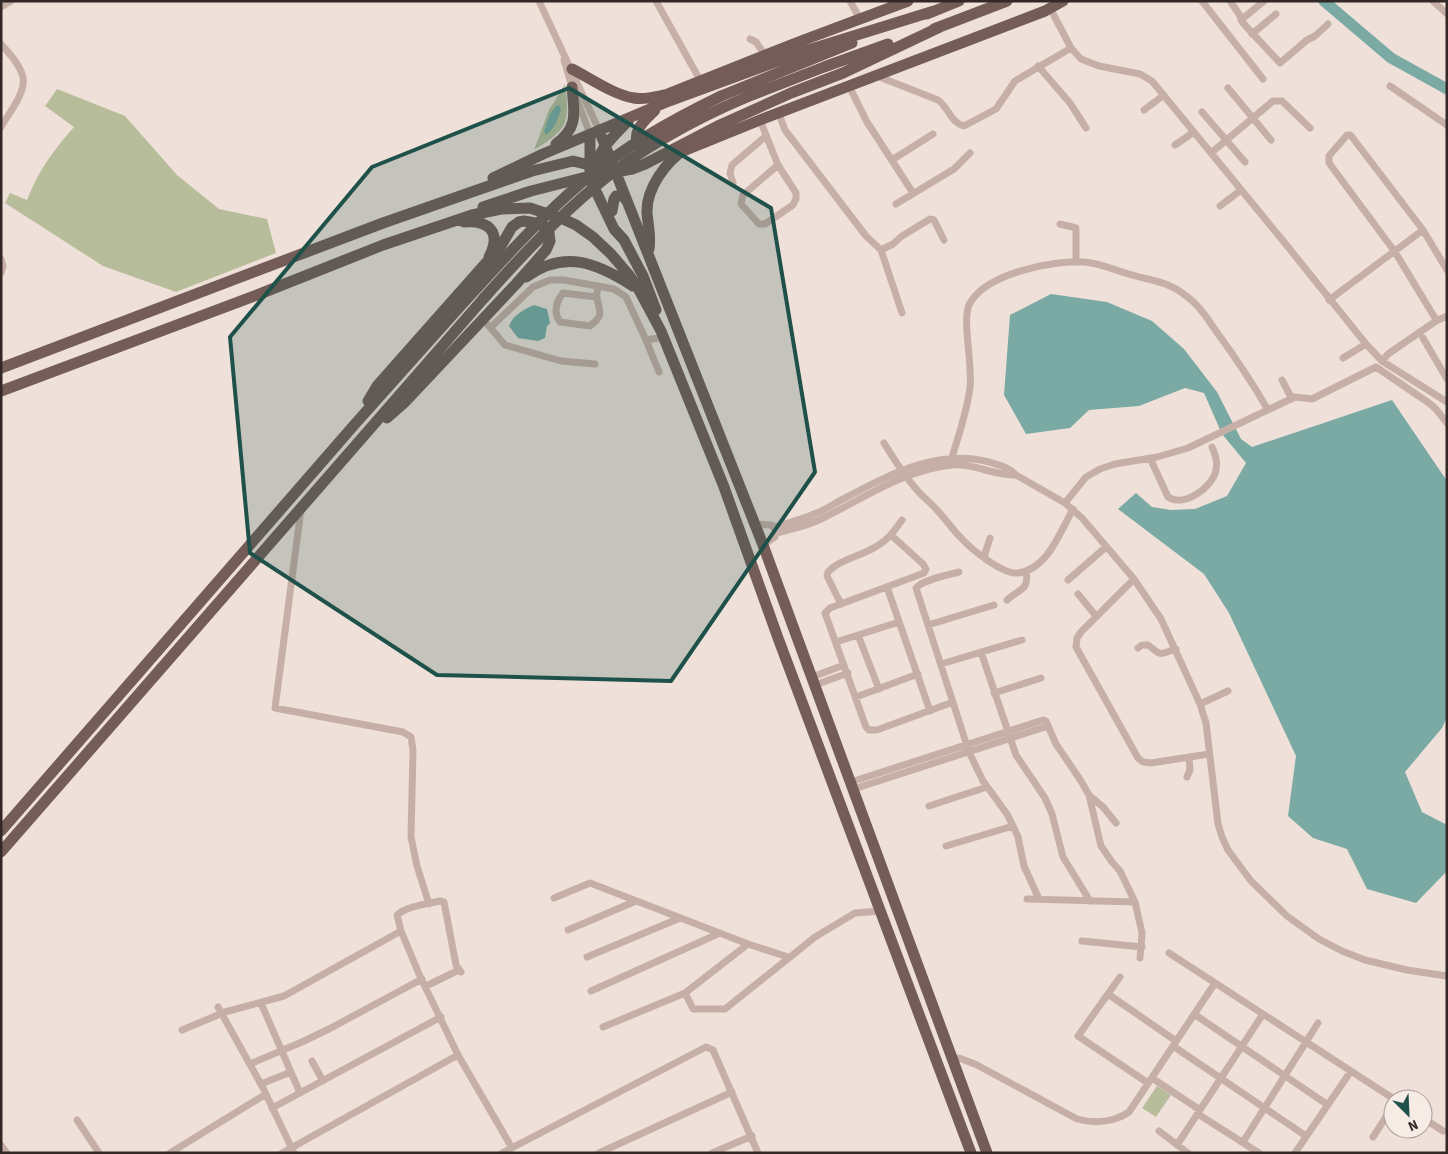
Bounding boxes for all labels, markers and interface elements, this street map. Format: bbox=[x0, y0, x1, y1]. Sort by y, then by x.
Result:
north arrow bbox=[1383, 1089, 1433, 1139]
text: N bbox=[1405, 1114, 1421, 1136]

